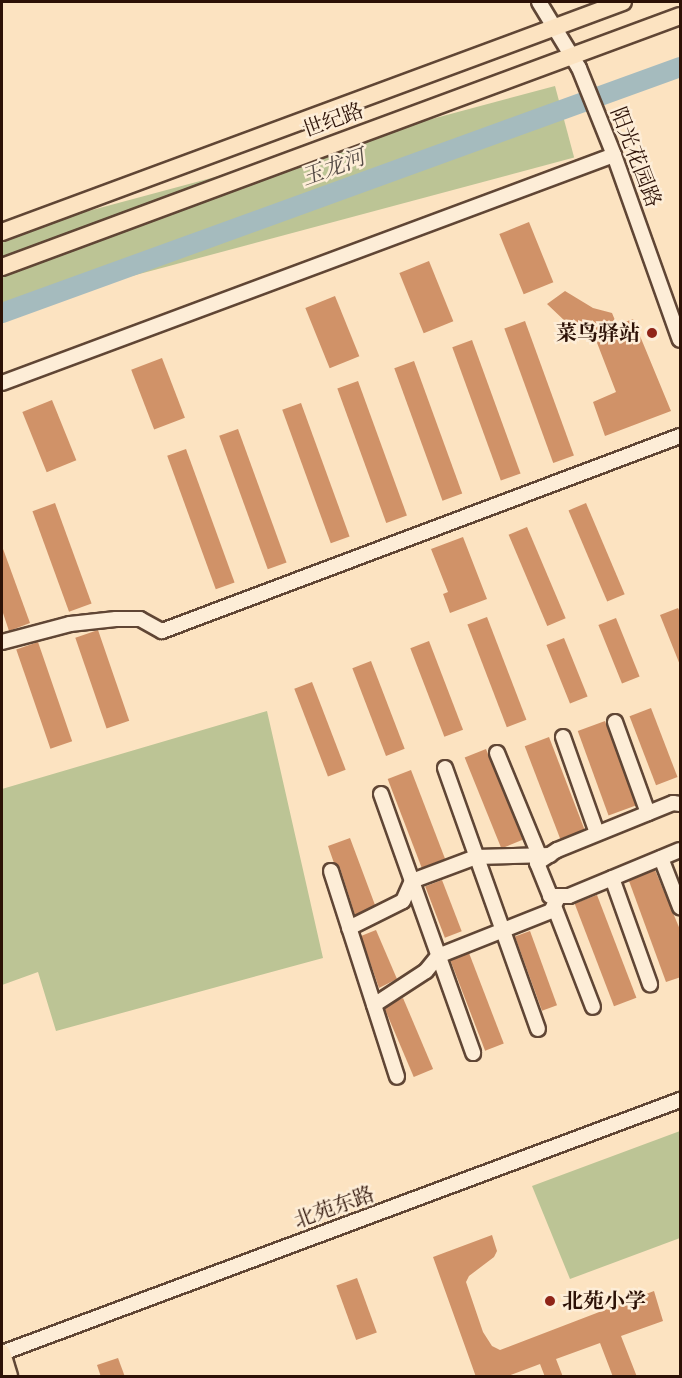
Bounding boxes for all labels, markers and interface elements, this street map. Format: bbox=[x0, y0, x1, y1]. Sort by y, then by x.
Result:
street label: 世纪路 bbox=[299, 97, 367, 143]
street label: 阳光花园路 bbox=[605, 103, 667, 211]
water label: 玉龙河 bbox=[297, 143, 369, 191]
place label: 菜鸟驿站 bbox=[556, 320, 640, 346]
marker: 菜鸟驿站 bbox=[645, 326, 659, 340]
street label: 北苑东路 bbox=[290, 1181, 378, 1233]
place label: 北苑小学 bbox=[562, 1288, 646, 1314]
marker: 北苑小学 bbox=[543, 1294, 557, 1308]

